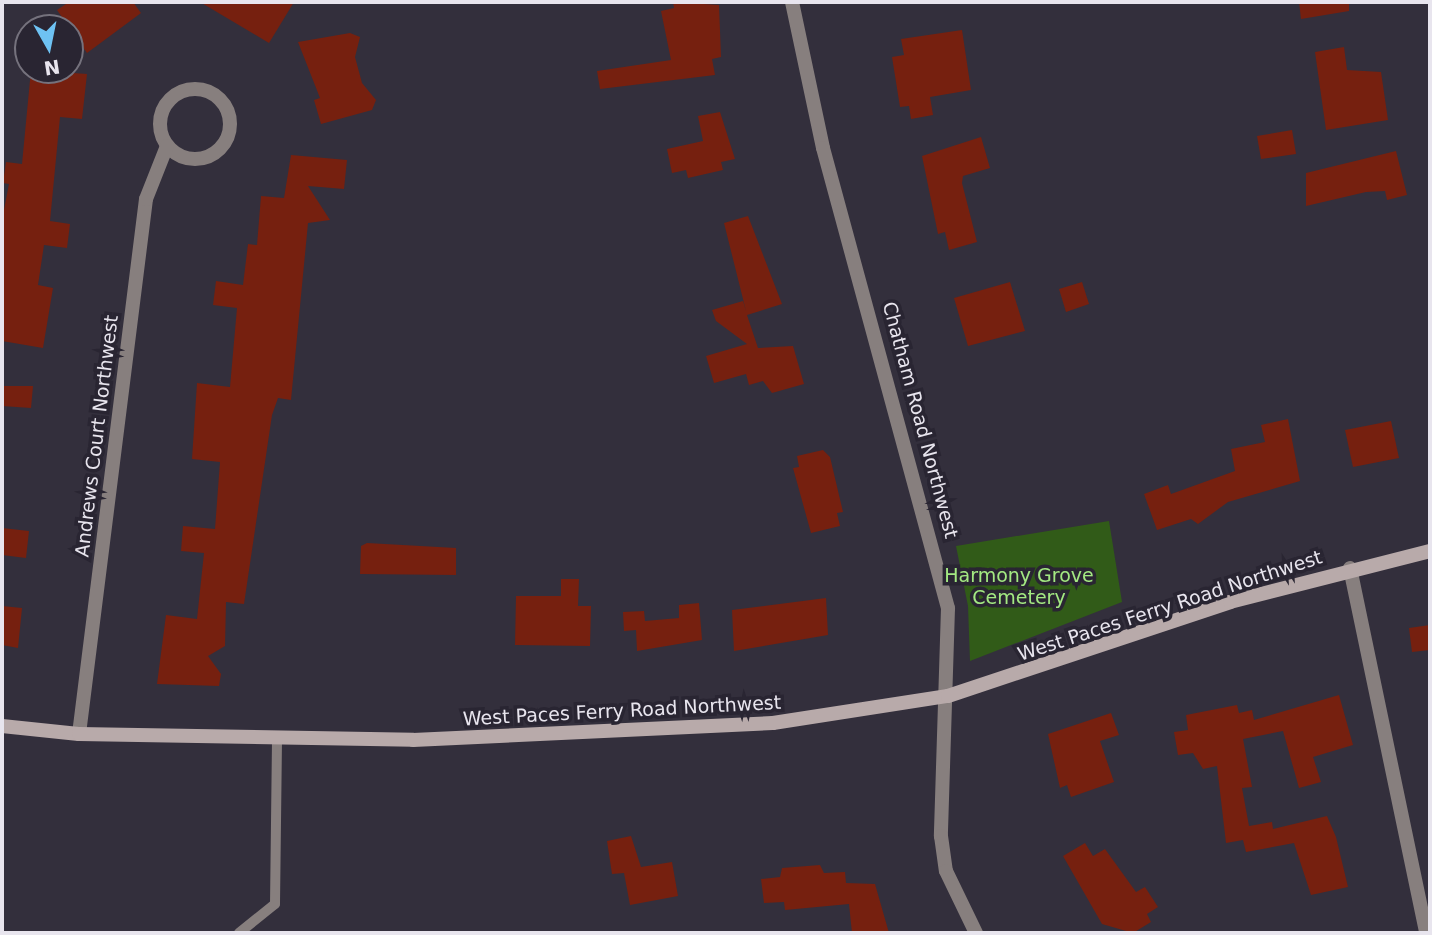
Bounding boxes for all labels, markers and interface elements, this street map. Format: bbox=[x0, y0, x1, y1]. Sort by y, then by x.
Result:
north arrow bbox=[14, 14, 84, 84]
text: N bbox=[42, 56, 62, 80]
street label: Chatham Road Northwest bbox=[877, 299, 963, 541]
street label: Andrews Court Northwest bbox=[71, 314, 123, 558]
street label: West Paces Ferry Road Northwest bbox=[1015, 546, 1325, 666]
park label: Harmony Grove Cemetery bbox=[944, 565, 1094, 609]
street label: West Paces Ferry Road Northwest bbox=[462, 691, 782, 731]

